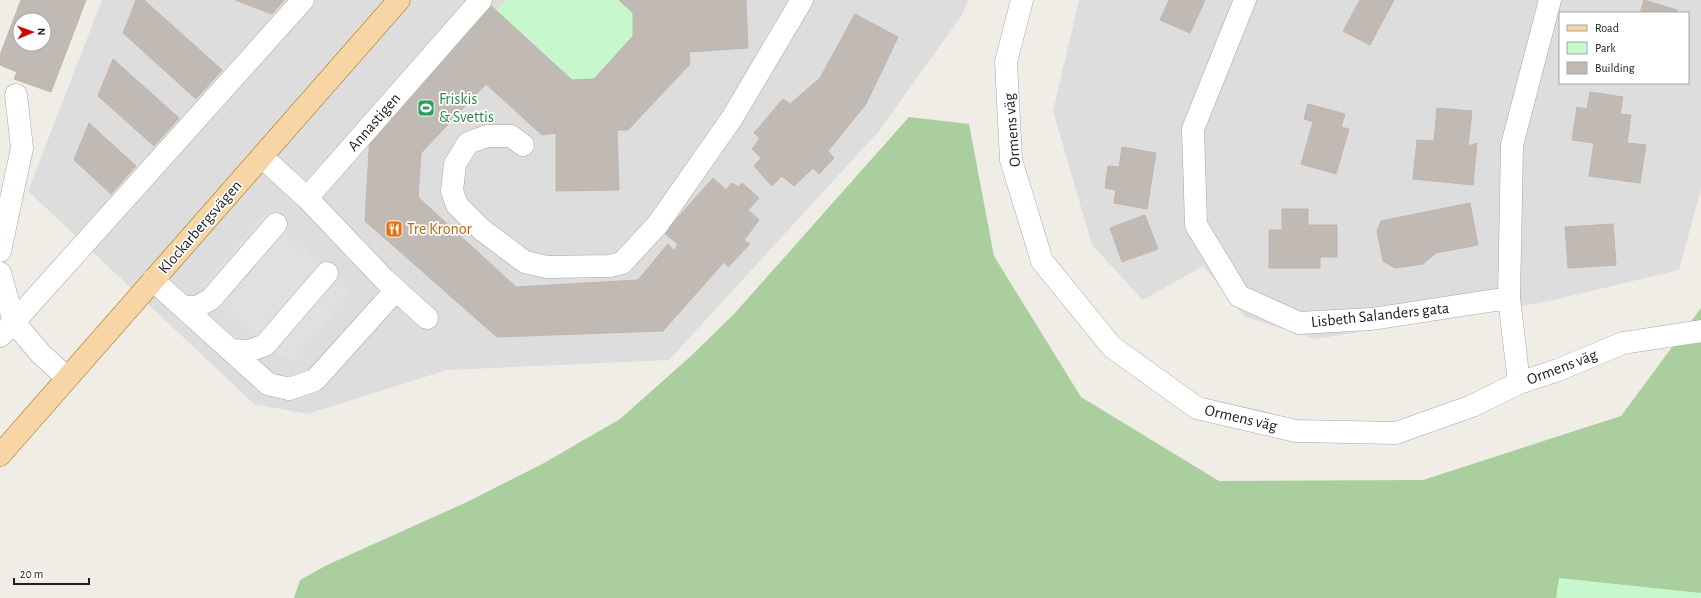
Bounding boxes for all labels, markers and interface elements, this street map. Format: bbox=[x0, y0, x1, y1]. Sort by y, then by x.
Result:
north arrow bbox=[12, 12, 52, 52]
legend bbox=[1559, 12, 1689, 84]
text: Road bbox=[1595, 22, 1619, 34]
text: N bbox=[36, 28, 47, 36]
text: Park bbox=[1595, 42, 1616, 54]
text: Building bbox=[1595, 62, 1635, 74]
street label: Annastigen bbox=[345, 90, 403, 154]
place label: Friskis & Svettis bbox=[439, 91, 494, 125]
street label: Ormens väg bbox=[1001, 92, 1023, 168]
sports icon: Friskis & Svettis bbox=[416, 98, 436, 118]
street label: Klockarbergsvägen bbox=[155, 177, 245, 277]
restaurant icon: Tre Kronor bbox=[384, 219, 404, 239]
place label: Tre Kronor bbox=[407, 221, 472, 237]
street label: Lisbeth Salanders gata bbox=[1310, 300, 1450, 330]
street label: Ormens väg bbox=[1525, 346, 1600, 388]
street label: Ormens väg bbox=[1203, 402, 1279, 434]
scale bar bbox=[14, 560, 89, 586]
text: 20 m bbox=[20, 568, 43, 580]

